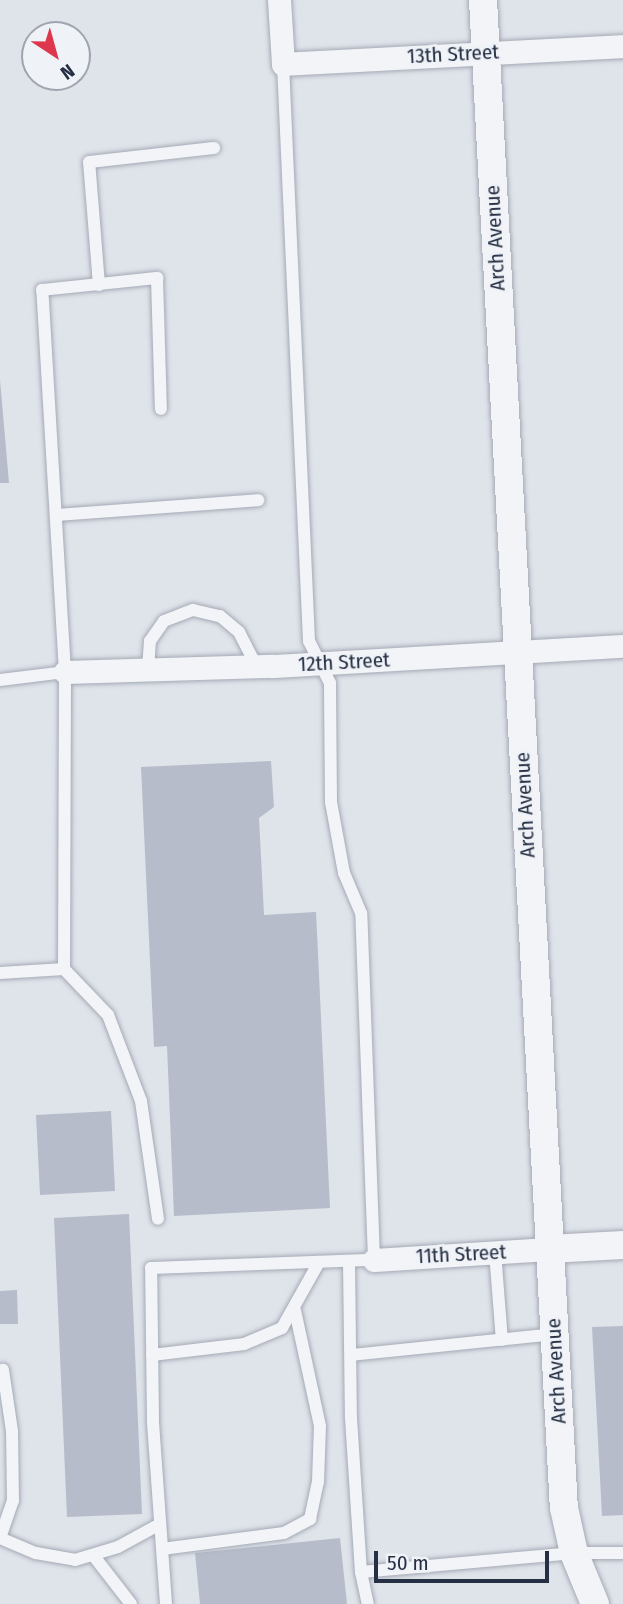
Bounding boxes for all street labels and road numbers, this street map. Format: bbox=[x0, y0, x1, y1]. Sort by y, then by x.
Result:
street label: 13th Street bbox=[406, 39, 500, 69]
street label: Arch Avenue bbox=[480, 184, 510, 292]
street label: 12th Street bbox=[297, 647, 391, 677]
street label: Arch Avenue bbox=[510, 751, 540, 859]
street label: 11th Street bbox=[415, 1239, 507, 1269]
street label: Arch Avenue bbox=[541, 1317, 571, 1425]

